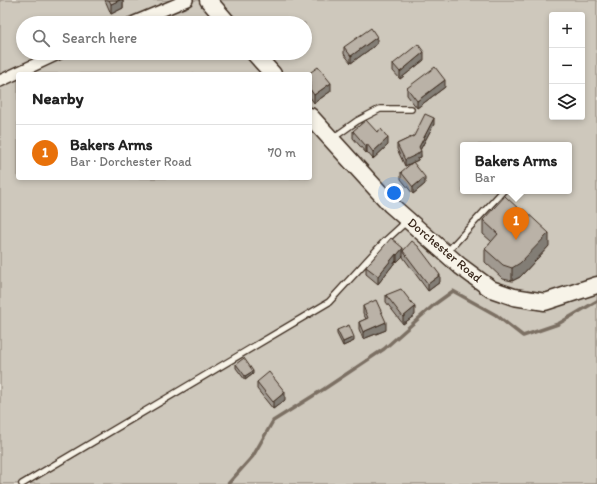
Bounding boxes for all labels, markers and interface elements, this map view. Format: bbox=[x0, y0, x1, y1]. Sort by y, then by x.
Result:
map controls bbox=[549, 12, 585, 120]
button: + bbox=[549, 12, 585, 48]
search box bbox=[16, 16, 312, 60]
icon: search bbox=[30, 27, 52, 49]
text: Search here bbox=[62, 29, 137, 47]
button: − bbox=[549, 48, 585, 84]
button: layers bbox=[549, 84, 585, 120]
text: Nearby bbox=[32, 88, 84, 108]
text: Bakers Arms bbox=[70, 136, 153, 154]
popup bbox=[460, 142, 572, 194]
text: 1 bbox=[42, 145, 48, 160]
text: 70 m bbox=[268, 145, 296, 160]
text: Bakers Arms bbox=[475, 152, 557, 170]
text: Bar · Dorchester Road bbox=[70, 154, 192, 169]
text: Bar bbox=[475, 170, 495, 185]
your location bbox=[384, 183, 404, 203]
pin: 1 bbox=[503, 207, 529, 240]
street label: Dorchester Road bbox=[405, 215, 485, 285]

